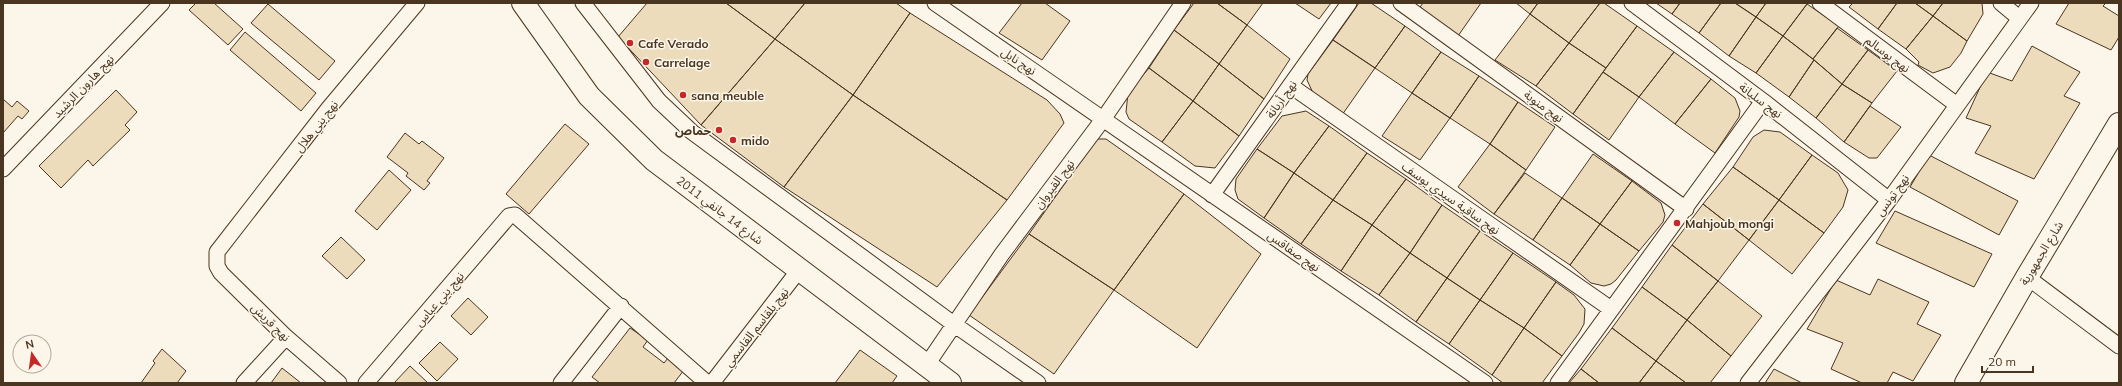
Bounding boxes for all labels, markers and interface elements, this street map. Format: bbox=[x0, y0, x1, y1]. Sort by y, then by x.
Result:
street label: نهج بوسالم bbox=[1862, 32, 1913, 77]
place label: Cafe Verado bbox=[638, 36, 709, 51]
marker: Cafe Verado bbox=[625, 38, 635, 48]
street label: نهج نابل bbox=[998, 44, 1039, 80]
street label: نهج هارون الرشيد bbox=[49, 51, 118, 122]
place label: Carrelage bbox=[654, 55, 710, 70]
marker: Carrelage bbox=[641, 57, 651, 67]
street label: نهج أريانة bbox=[1262, 77, 1301, 122]
street label: نهج سليانة bbox=[1735, 79, 1786, 123]
street label: نهج منوبة bbox=[1520, 87, 1567, 127]
place label: sana meuble bbox=[691, 88, 765, 103]
marker: sana meuble bbox=[678, 90, 688, 100]
street label: نهج بني هلال bbox=[291, 97, 343, 157]
place label: حماص bbox=[675, 123, 711, 138]
marker: حماص bbox=[714, 125, 724, 135]
place label: mido bbox=[741, 133, 769, 148]
marker: mido bbox=[728, 135, 738, 145]
street label: نهج القيروان bbox=[1031, 156, 1079, 213]
street label: نهج ساقية سيدي يوسف bbox=[1397, 159, 1503, 240]
street label: نهج تونس bbox=[1872, 171, 1914, 220]
street label: شارع 14 جانفي 2011 bbox=[672, 173, 766, 250]
place label: Mahjoub mongi bbox=[1685, 216, 1774, 231]
marker: Mahjoub mongi bbox=[1672, 218, 1682, 228]
street label: شارع الجمهورية bbox=[2016, 218, 2068, 289]
street label: نهج صفاقس bbox=[1264, 227, 1323, 276]
street label: نهج بني عباس bbox=[411, 269, 469, 331]
street label: نهج بلقاسم القاسمي bbox=[720, 284, 794, 371]
street label: نهج قريش bbox=[247, 300, 294, 346]
north arrow bbox=[12, 334, 52, 374]
text: N bbox=[24, 337, 35, 352]
scale bar bbox=[1982, 348, 2033, 374]
text: 20 m bbox=[1988, 354, 2016, 369]

